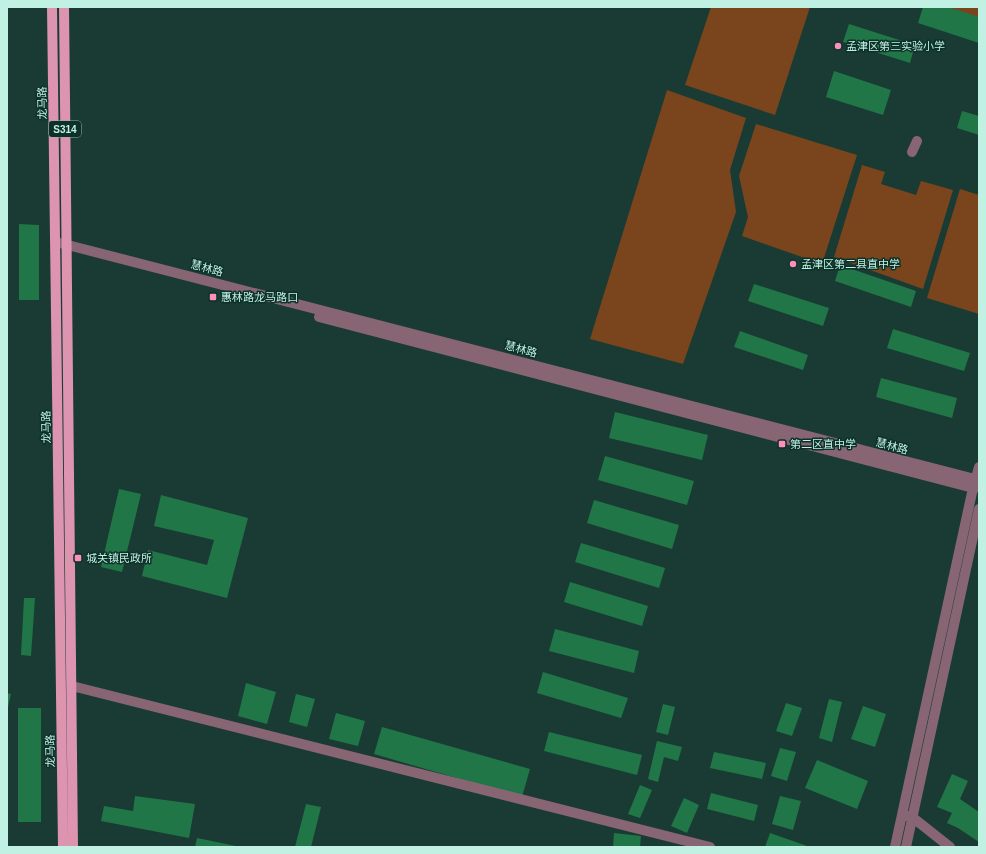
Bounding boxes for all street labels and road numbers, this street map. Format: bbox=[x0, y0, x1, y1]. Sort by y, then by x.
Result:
street label: 龙马路 bbox=[36, 86, 48, 120]
road number: S314 bbox=[49, 121, 81, 137]
street label: 慧林路 bbox=[190, 258, 224, 278]
street label: 慧林路 bbox=[504, 339, 538, 359]
street label: 龙马路 bbox=[40, 410, 52, 444]
street label: 慧林路 bbox=[875, 436, 909, 456]
street label: 龙马路 bbox=[44, 734, 56, 768]

